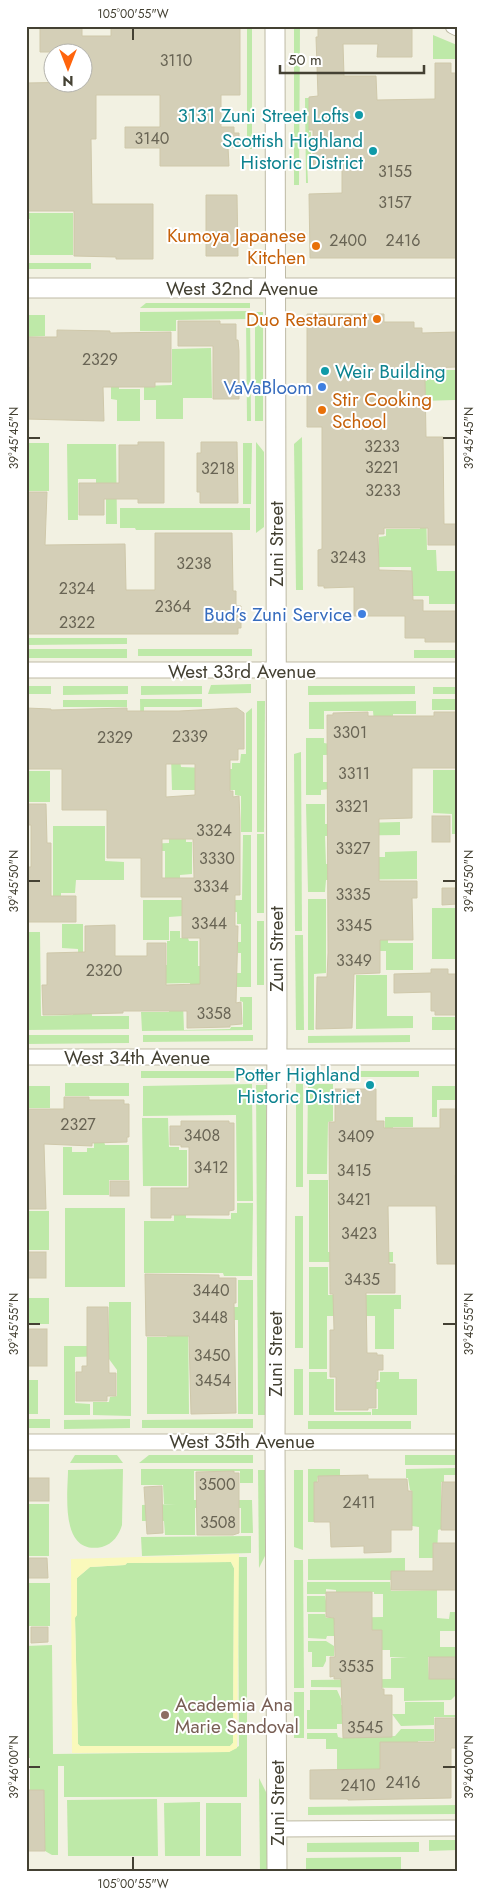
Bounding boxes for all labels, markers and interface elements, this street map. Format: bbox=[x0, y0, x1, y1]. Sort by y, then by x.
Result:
text: 105°00'55"W bbox=[97, 5, 169, 23]
north arrow bbox=[42, 42, 92, 92]
scale bar bbox=[280, 42, 424, 74]
house number: 3110 bbox=[160, 49, 192, 72]
text: 50 m bbox=[288, 49, 322, 71]
text: N bbox=[62, 71, 74, 91]
place label: 3131 Zuni Street Lofts bbox=[177, 102, 349, 129]
marker: 3131 Zuni Street Lofts bbox=[353, 109, 365, 121]
house number: 3140 bbox=[135, 127, 169, 150]
place label: Scottish Highland Historic District bbox=[222, 127, 363, 176]
marker: Scottish Highland Historic District bbox=[367, 145, 379, 157]
house number: 3155 bbox=[378, 160, 412, 183]
house number: 3157 bbox=[378, 191, 412, 214]
place label: Kumoya Japanese Kitchen bbox=[167, 222, 306, 271]
house number: 2400 bbox=[329, 229, 367, 252]
house number: 2416 bbox=[386, 229, 420, 252]
marker: Kumoya Japanese Kitchen bbox=[310, 240, 322, 252]
street label: West 32nd Avenue bbox=[166, 275, 318, 302]
place label: Duo Restaurant bbox=[246, 306, 367, 333]
marker: Duo Restaurant bbox=[371, 313, 383, 325]
house number: 2329 bbox=[82, 348, 118, 371]
place label: Weir Building bbox=[335, 358, 446, 385]
marker: Weir Building bbox=[319, 365, 331, 377]
place label: VaVaBloom bbox=[223, 374, 312, 401]
marker: VaVaBloom bbox=[316, 381, 328, 393]
place label: Stir Cooking School bbox=[332, 386, 432, 435]
marker: Stir Cooking School bbox=[316, 404, 328, 416]
text: 39°45'45"N bbox=[5, 407, 23, 469]
text: 39°45'45"N bbox=[460, 407, 478, 469]
house number: 3233 bbox=[364, 435, 400, 458]
house number: 3221 bbox=[365, 456, 399, 479]
house number: 3218 bbox=[201, 457, 235, 480]
house number: 3233 bbox=[365, 479, 401, 502]
street label: Zuni Street bbox=[263, 501, 290, 587]
house number: 3243 bbox=[330, 546, 366, 569]
house number: 3238 bbox=[176, 552, 212, 575]
house number: 2324 bbox=[59, 577, 95, 600]
house number: 2364 bbox=[155, 595, 191, 618]
place label: Bud’s Zuni Service bbox=[204, 601, 352, 628]
marker: Bud’s Zuni Service bbox=[356, 608, 368, 620]
house number: 2322 bbox=[59, 611, 95, 634]
street label: West 33rd Avenue bbox=[168, 658, 316, 685]
house number: 3301 bbox=[333, 721, 367, 744]
house number: 2339 bbox=[172, 725, 208, 748]
house number: 2329 bbox=[97, 726, 133, 749]
house number: 3311 bbox=[338, 762, 370, 785]
house number: 3321 bbox=[335, 795, 369, 818]
house number: 3324 bbox=[196, 819, 232, 842]
house number: 3327 bbox=[336, 837, 371, 860]
house number: 3330 bbox=[199, 847, 235, 870]
text: 39°45'50"N bbox=[5, 850, 23, 912]
text: 39°45'50"N bbox=[460, 850, 478, 912]
house number: 3334 bbox=[193, 875, 229, 898]
house number: 3335 bbox=[335, 883, 371, 906]
street label: Zuni Street bbox=[263, 906, 290, 992]
house number: 3344 bbox=[191, 912, 227, 935]
house number: 3345 bbox=[336, 914, 372, 937]
house number: 3349 bbox=[336, 949, 372, 972]
house number: 2320 bbox=[86, 959, 122, 982]
house number: 3358 bbox=[196, 1002, 232, 1025]
street label: West 34th Avenue bbox=[64, 1044, 210, 1071]
place label: Potter Highland Historic District bbox=[235, 1061, 360, 1110]
marker: Potter Highland Historic District bbox=[364, 1079, 376, 1091]
house number: 2327 bbox=[60, 1113, 96, 1136]
house number: 3408 bbox=[184, 1124, 220, 1147]
house number: 3409 bbox=[338, 1125, 374, 1148]
house number: 3412 bbox=[194, 1156, 228, 1179]
house number: 3415 bbox=[337, 1159, 371, 1182]
house number: 3421 bbox=[337, 1188, 371, 1211]
house number: 3423 bbox=[341, 1222, 377, 1245]
house number: 3435 bbox=[344, 1268, 380, 1291]
house number: 3440 bbox=[193, 1279, 230, 1302]
text: 39°45'55"N bbox=[5, 1293, 23, 1355]
text: 39°45'55"N bbox=[460, 1293, 478, 1355]
house number: 3448 bbox=[192, 1306, 228, 1329]
street label: Zuni Street bbox=[262, 1311, 289, 1397]
house number: 3450 bbox=[194, 1344, 230, 1367]
house number: 3454 bbox=[195, 1369, 231, 1392]
street label: West 35th Avenue bbox=[169, 1428, 315, 1455]
house number: 3500 bbox=[199, 1473, 235, 1496]
house number: 2411 bbox=[343, 1491, 375, 1514]
house number: 3508 bbox=[200, 1511, 236, 1534]
house number: 3535 bbox=[338, 1655, 374, 1678]
place label: Academia Ana Marie Sandoval bbox=[175, 1691, 299, 1740]
marker: Academia Ana Marie Sandoval bbox=[159, 1709, 171, 1721]
house number: 3545 bbox=[347, 1716, 383, 1739]
text: 39°46'00"N bbox=[5, 1735, 23, 1799]
text: 39°46'00"N bbox=[460, 1735, 478, 1799]
street label: Zuni Street bbox=[264, 1760, 291, 1846]
house number: 2416 bbox=[386, 1771, 420, 1794]
house number: 2410 bbox=[340, 1774, 376, 1797]
text: 105°00'55"W bbox=[97, 1875, 169, 1893]

